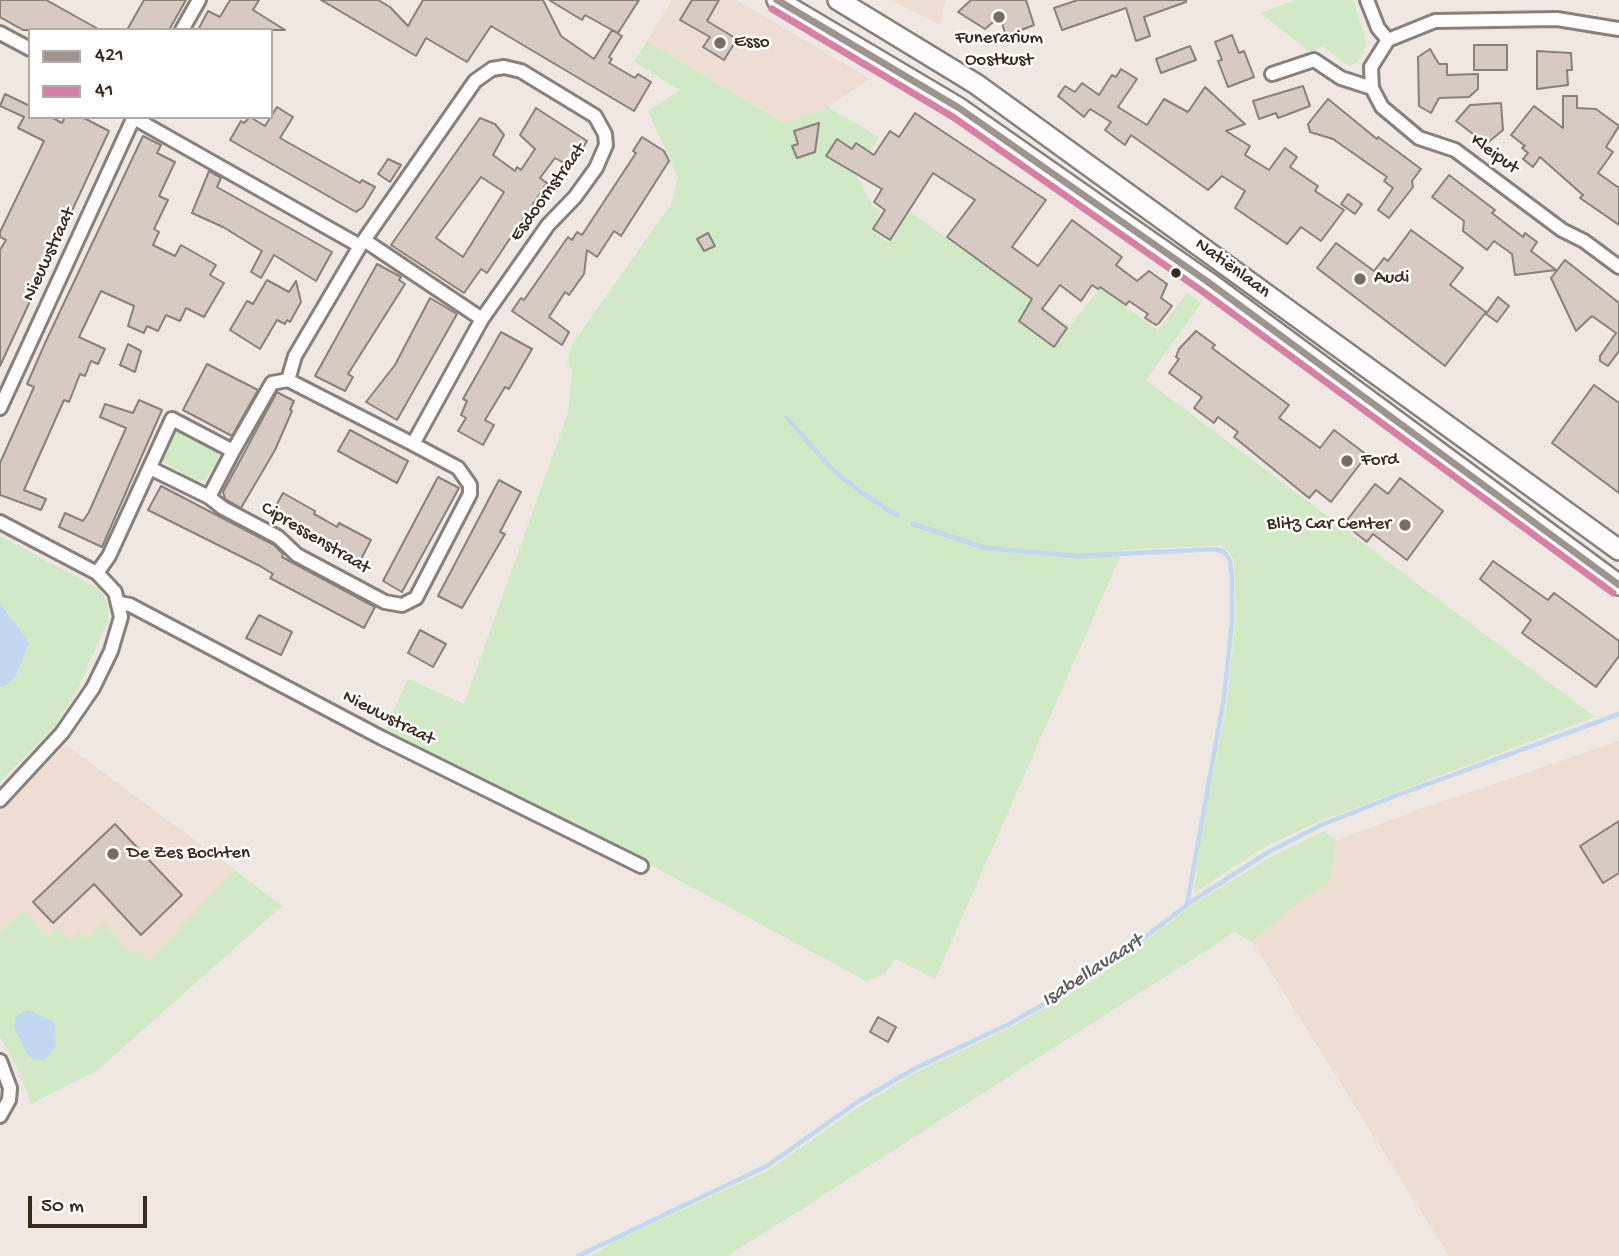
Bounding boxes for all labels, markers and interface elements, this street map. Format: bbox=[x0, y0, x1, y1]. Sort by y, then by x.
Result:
marker: Funerarium Oostkust bbox=[991, 9, 1007, 25]
legend bbox=[28, 28, 273, 119]
place label: Funerarium Oostkust bbox=[955, 28, 1043, 72]
place label: Esso bbox=[734, 32, 770, 54]
marker: Esso bbox=[712, 35, 728, 51]
text: 421 bbox=[95, 44, 124, 69]
text: 41 bbox=[95, 79, 113, 104]
street label: Kleiput bbox=[1465, 130, 1523, 180]
street label: Esdoornstraat bbox=[506, 139, 592, 247]
street label: Nieuwstraat bbox=[18, 205, 82, 305]
street label: Natiënlaan bbox=[1190, 234, 1274, 304]
unlabelled marker bbox=[1169, 266, 1183, 280]
place label: Audi bbox=[1374, 268, 1409, 290]
marker: Audi bbox=[1352, 271, 1368, 287]
place label: Ford bbox=[1361, 450, 1398, 472]
marker: Ford bbox=[1339, 453, 1355, 469]
street label: Cipressenstraat bbox=[256, 497, 374, 581]
place label: Blitz Car Center bbox=[1267, 514, 1391, 536]
marker: Blitz Car Center bbox=[1397, 517, 1413, 533]
street label: Nieuwstraat bbox=[338, 686, 438, 752]
place label: De Zes Bochten bbox=[127, 843, 250, 865]
marker: De Zes Bochten bbox=[105, 846, 121, 862]
water label: Isabellavaart bbox=[1038, 930, 1148, 1014]
scale bar bbox=[32, 1182, 150, 1226]
text: 50 m bbox=[41, 1195, 84, 1220]

